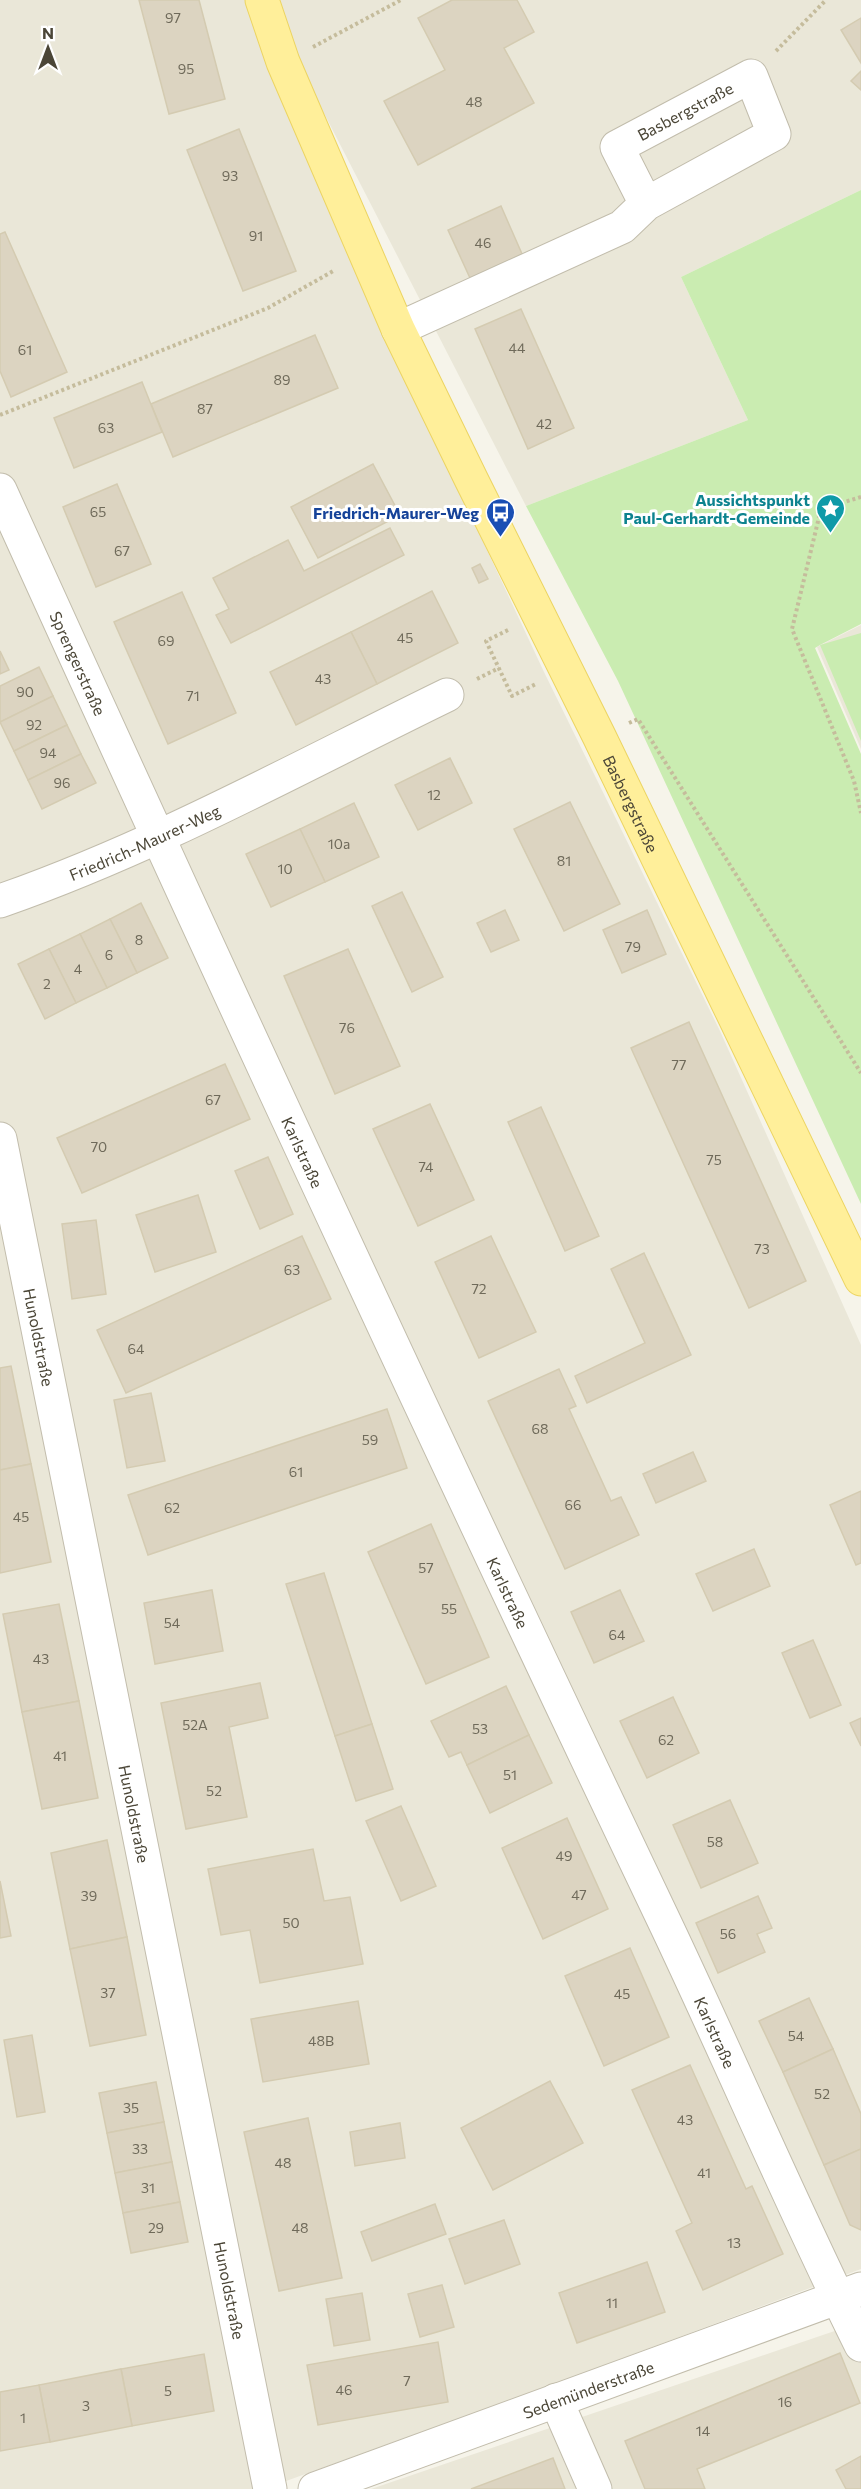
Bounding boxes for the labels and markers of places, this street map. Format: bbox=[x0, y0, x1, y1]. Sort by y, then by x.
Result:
place label: Aussichtspunkt Paul-Gerhardt-Gemeinde bbox=[623, 490, 810, 527]
place icon: Aussichtspunkt Paul-Gerhardt-Gemeinde bbox=[815, 492, 847, 534]
bus stop icon: Friedrich-Maurer-Weg bbox=[484, 496, 516, 538]
place label: Friedrich-Maurer-Weg bbox=[313, 503, 479, 522]

